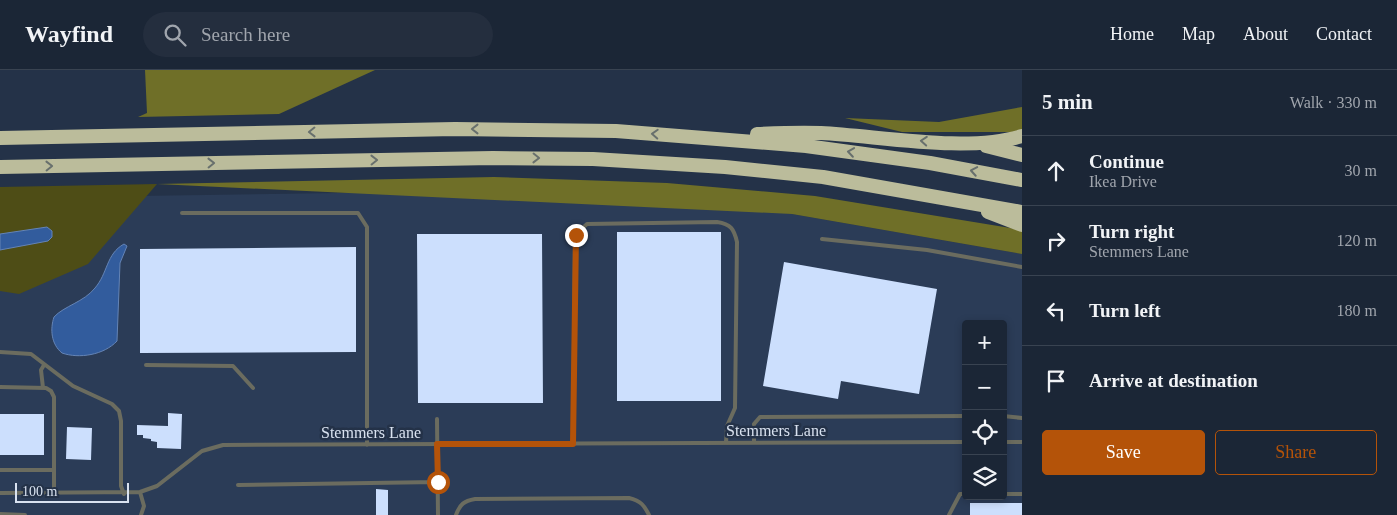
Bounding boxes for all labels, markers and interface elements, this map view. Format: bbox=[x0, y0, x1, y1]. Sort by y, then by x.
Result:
search box bbox=[143, 12, 493, 57]
text: Wayfind bbox=[25, 21, 113, 47]
icon: search bbox=[161, 21, 189, 49]
text: Search here bbox=[201, 24, 290, 45]
text: Home bbox=[1110, 24, 1154, 44]
text: Map bbox=[1182, 24, 1215, 44]
text: About bbox=[1243, 24, 1288, 44]
text: Contact bbox=[1316, 24, 1372, 44]
text: 5 min bbox=[1042, 90, 1093, 114]
text: Walk · 330 m bbox=[1290, 94, 1377, 111]
one-way arrow bbox=[471, 124, 478, 134]
one-way arrow bbox=[308, 127, 316, 137]
one-way arrow bbox=[650, 128, 658, 139]
one-way arrow bbox=[920, 135, 928, 146]
one-way arrow bbox=[847, 147, 855, 158]
text: Continue bbox=[1089, 151, 1164, 172]
one-way arrow bbox=[532, 153, 540, 163]
one-way arrow bbox=[370, 155, 378, 165]
icon: ahead bbox=[1042, 157, 1070, 185]
one-way arrow bbox=[208, 158, 215, 168]
one-way arrow bbox=[45, 161, 53, 171]
text: 30 m bbox=[1345, 162, 1377, 179]
one-way arrow bbox=[970, 166, 978, 176]
text: Ikea Drive bbox=[1089, 173, 1157, 190]
text: Turn right bbox=[1089, 221, 1174, 242]
route end bbox=[565, 224, 588, 247]
icon: right bbox=[1042, 227, 1070, 255]
text: 120 m bbox=[1337, 232, 1377, 249]
text: Stemmers Lane bbox=[1089, 243, 1189, 260]
icon: left bbox=[1042, 297, 1070, 325]
text: Turn left bbox=[1089, 300, 1161, 321]
text: 180 m bbox=[1337, 302, 1377, 319]
map controls bbox=[962, 320, 1007, 500]
button: + bbox=[962, 320, 1007, 365]
button: − bbox=[962, 365, 1007, 410]
icon: arrive bbox=[1042, 367, 1070, 395]
text: Arrive at destination bbox=[1089, 370, 1258, 391]
button: locate bbox=[962, 410, 1007, 455]
street label: Stemmers Lane bbox=[726, 422, 826, 439]
street label: Stemmers Lane bbox=[321, 424, 421, 441]
button: Save bbox=[1042, 430, 1205, 475]
button: Share bbox=[1215, 430, 1377, 475]
button: layers bbox=[962, 455, 1007, 500]
route start bbox=[427, 471, 450, 494]
scale bar bbox=[15, 480, 129, 503]
text: 100 m bbox=[22, 484, 57, 499]

